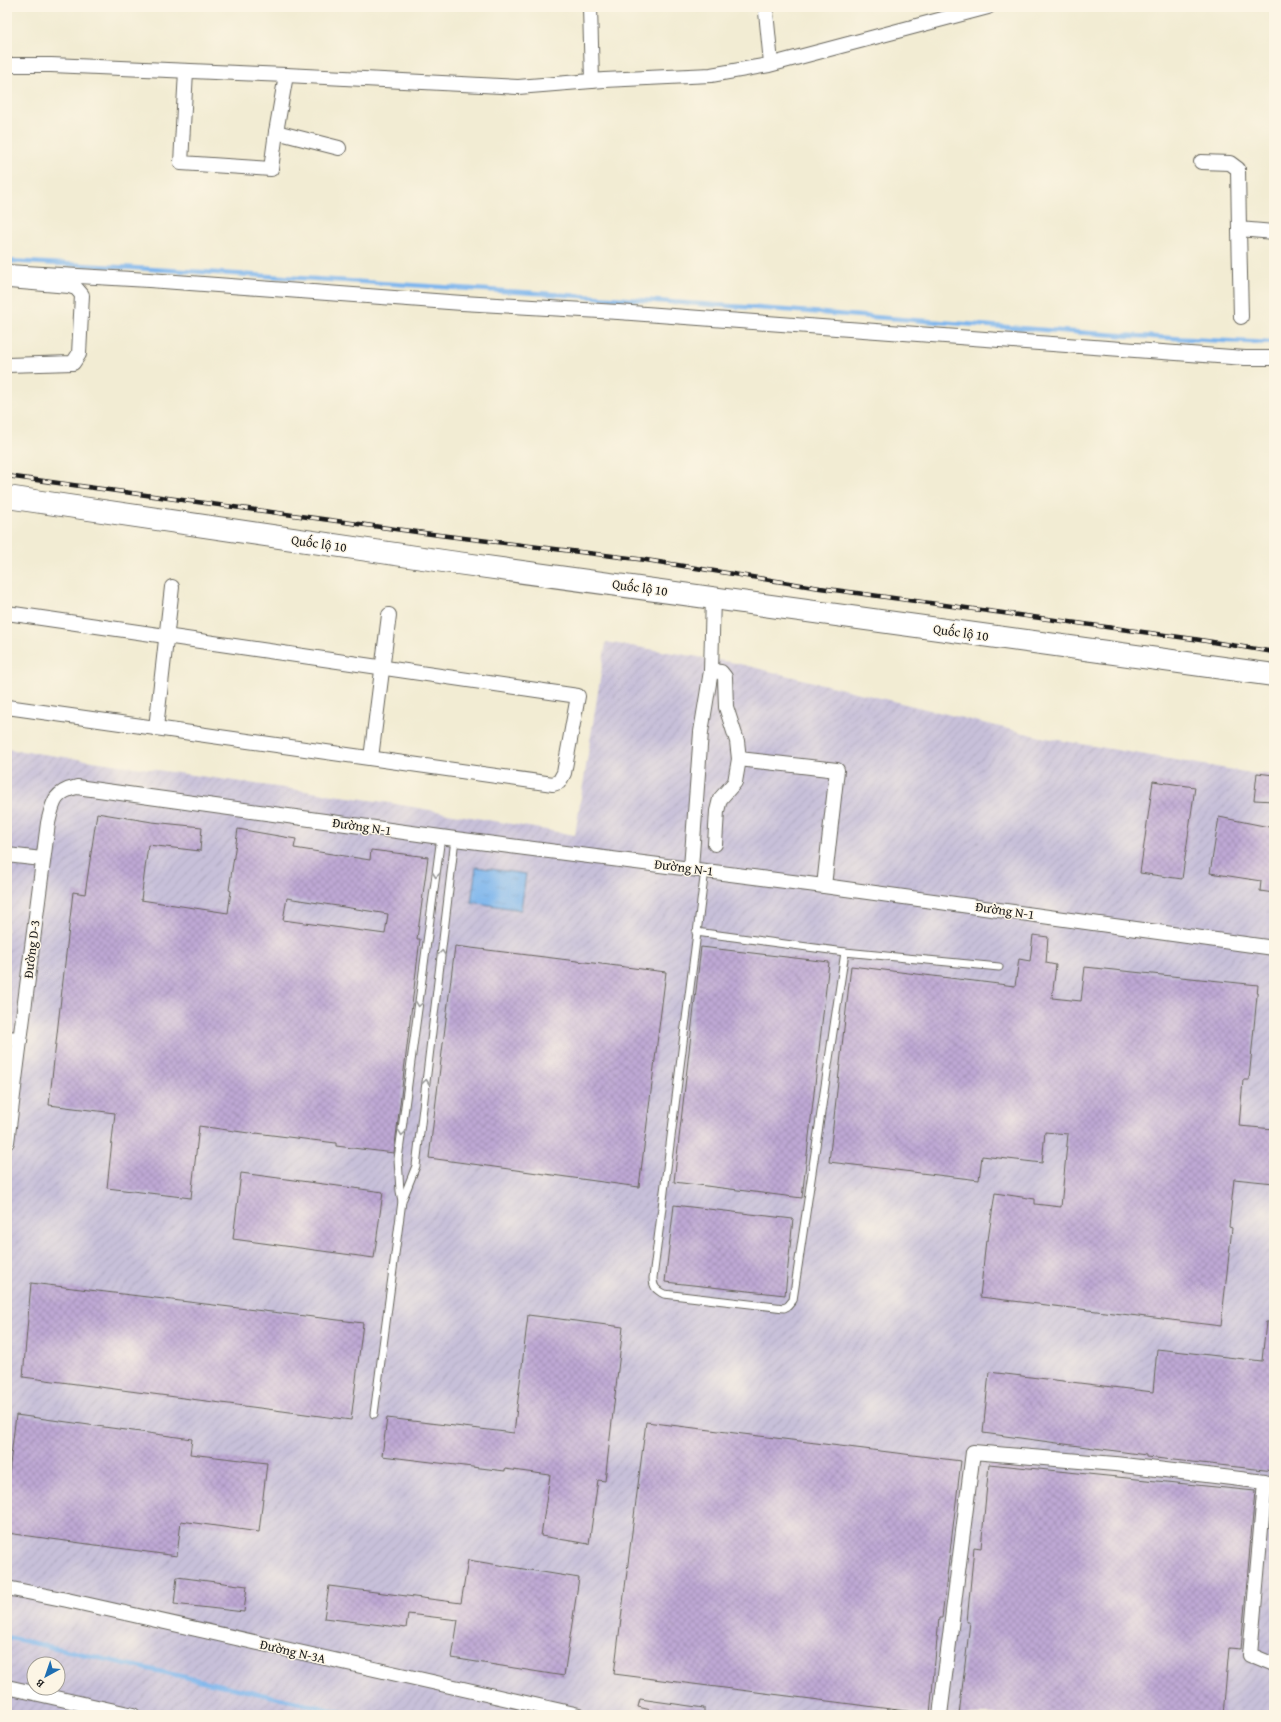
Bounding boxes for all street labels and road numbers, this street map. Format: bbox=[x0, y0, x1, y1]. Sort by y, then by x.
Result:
street label: Quốc lộ 10 bbox=[290, 530, 348, 557]
street label: Quốc lộ 10 bbox=[611, 574, 669, 601]
street label: Quốc lộ 10 bbox=[932, 619, 990, 646]
street label: Đường N-1 bbox=[331, 813, 393, 840]
street label: Đường N-1 bbox=[653, 854, 714, 881]
street label: Đường N-1 bbox=[974, 897, 1036, 924]
street label: Đường D-3 bbox=[18, 919, 44, 979]
street label: Đường N-3A bbox=[258, 1635, 328, 1668]

